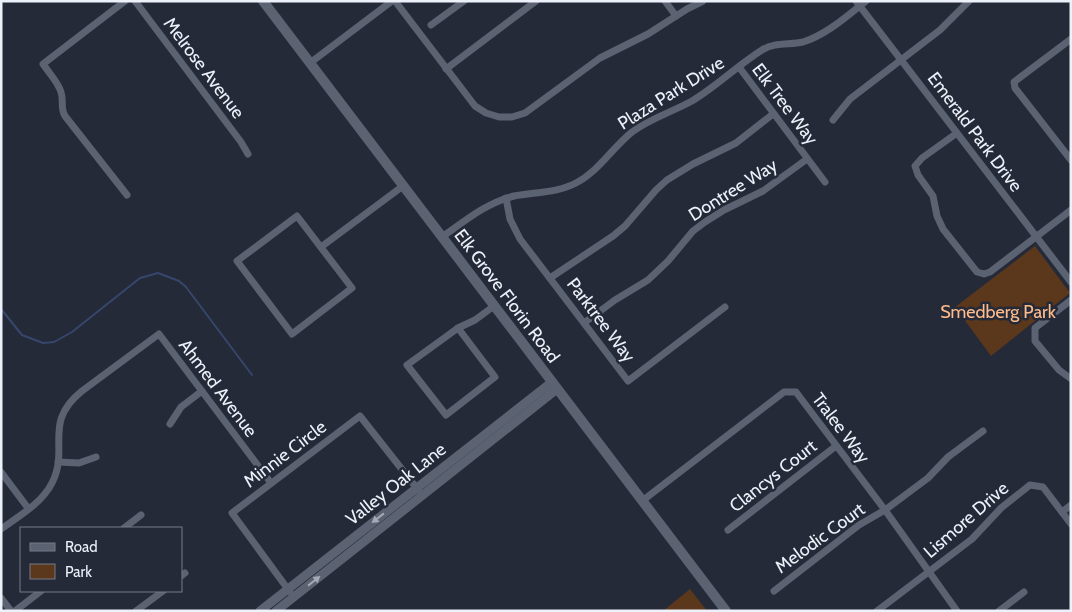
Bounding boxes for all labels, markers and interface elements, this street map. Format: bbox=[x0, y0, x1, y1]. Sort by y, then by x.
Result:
street label: Melrose Avenue bbox=[159, 13, 249, 123]
street label: Plaza Park Drive bbox=[614, 52, 728, 134]
street label: Elk Tree Way bbox=[747, 59, 823, 149]
street label: Emerald Park Drive bbox=[923, 68, 1027, 196]
street label: Dontree Way bbox=[685, 154, 781, 226]
street label: Elk Grove Florin Road bbox=[450, 225, 564, 367]
street label: Parktree Way bbox=[562, 273, 640, 367]
park label: Smedberg Park bbox=[940, 301, 1057, 323]
street label: Ahmed Avenue bbox=[174, 335, 262, 441]
street label: Tralee Way bbox=[807, 388, 875, 468]
street label: Minnie Circle bbox=[239, 416, 331, 492]
street label: Clancys Court bbox=[725, 435, 821, 517]
street label: Valley Oak Lane bbox=[342, 438, 450, 530]
street label: Lismore Drive bbox=[919, 477, 1013, 563]
street label: Melodic Court bbox=[771, 498, 869, 578]
one-way arrow bbox=[372, 513, 385, 524]
legend bbox=[20, 527, 182, 592]
text: Road bbox=[65, 538, 98, 556]
text: Park bbox=[65, 563, 92, 581]
one-way arrow bbox=[307, 575, 320, 586]

